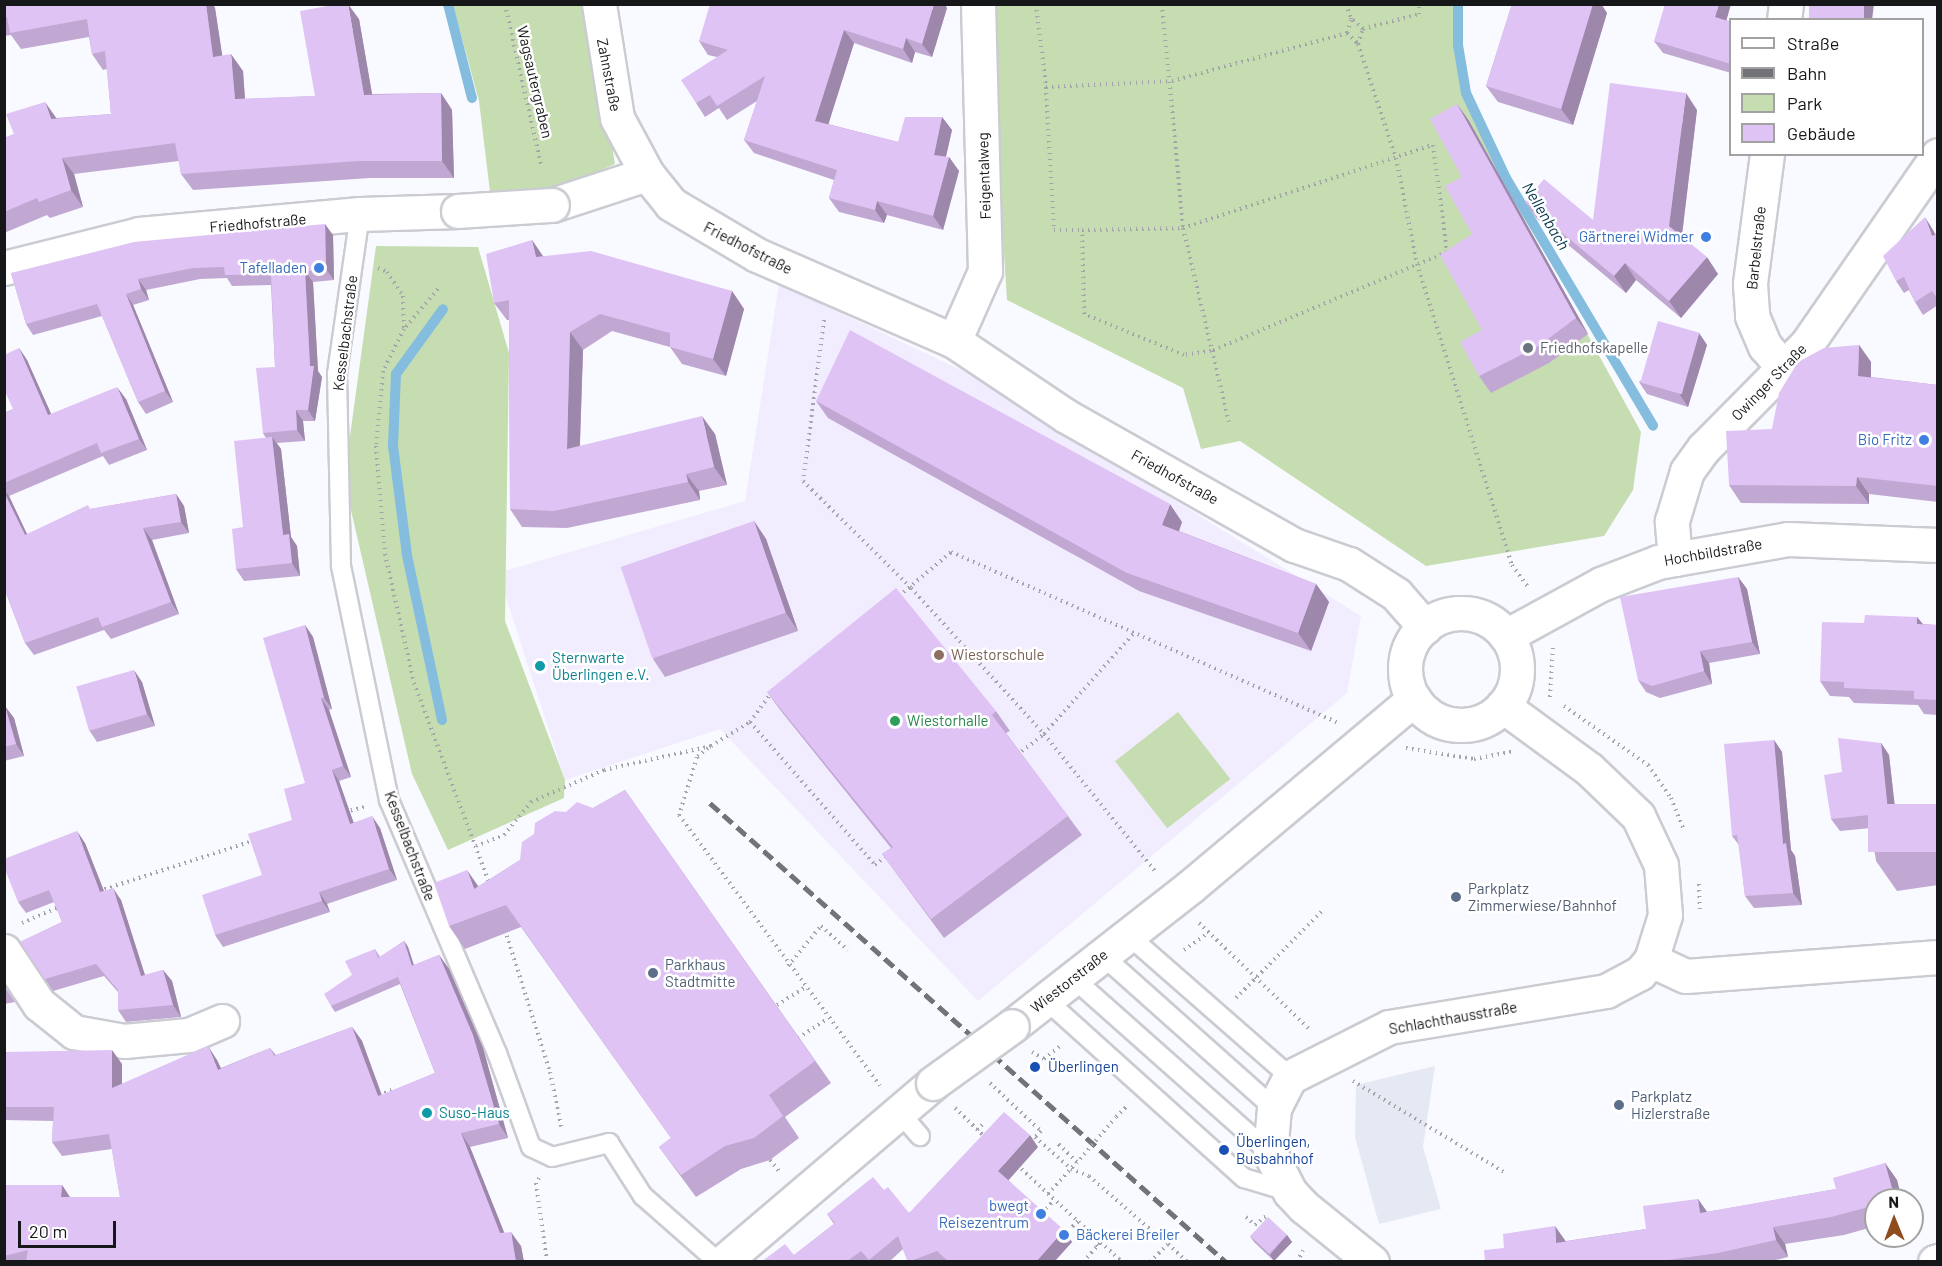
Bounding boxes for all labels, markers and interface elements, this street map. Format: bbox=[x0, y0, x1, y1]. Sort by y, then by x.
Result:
legend bbox=[1729, 18, 1924, 156]
street label: Wagsautergraben bbox=[513, 24, 557, 140]
text: Straße bbox=[1787, 32, 1839, 54]
street label: Zahnstraße bbox=[593, 37, 625, 113]
text: Bahn bbox=[1787, 62, 1827, 84]
text: Park bbox=[1787, 92, 1822, 114]
text: Gebäude bbox=[1787, 122, 1856, 144]
street label: Feigentalweg bbox=[973, 132, 995, 220]
water label: Nellenbach bbox=[1518, 179, 1574, 253]
street label: Barbelstraße bbox=[1743, 205, 1769, 291]
street label: Friedhofstraße bbox=[209, 210, 307, 236]
street label: Friedhofstraße bbox=[701, 218, 795, 278]
place label: Gärtnerei Widmer bbox=[1579, 228, 1694, 246]
marker: Gärtnerei Widmer bbox=[1699, 230, 1713, 244]
place label: Tafelladen bbox=[240, 259, 307, 277]
marker: Tafelladen bbox=[312, 261, 326, 275]
street label: Kesselbachstraße bbox=[329, 274, 361, 392]
place label: Friedhofskapelle bbox=[1540, 339, 1648, 357]
street label: Owinger Straße bbox=[1728, 340, 1810, 424]
marker: Friedhofskapelle bbox=[1521, 341, 1535, 355]
place label: Bio Fritz bbox=[1858, 431, 1912, 449]
marker: Bio Fritz bbox=[1917, 433, 1931, 447]
street label: Friedhofstraße bbox=[1128, 446, 1222, 508]
street label: Hochbildstraße bbox=[1662, 534, 1764, 570]
place label: Wiestorschule bbox=[951, 646, 1044, 664]
place label: Sternwarte Überlingen e.V. bbox=[552, 648, 649, 683]
marker: Wiestorschule bbox=[932, 648, 946, 662]
marker: Sternwarte Überlingen e.V. bbox=[533, 659, 547, 673]
place label: Wiestorhalle bbox=[907, 712, 989, 730]
marker: Wiestorhalle bbox=[888, 714, 902, 728]
street label: Kesselbachstraße bbox=[381, 788, 439, 904]
place label: Parkplatz Zimmerwiese/Bahnhof bbox=[1468, 879, 1617, 914]
marker: Parkplatz Zimmerwiese/Bahnhof bbox=[1449, 890, 1463, 904]
street label: Wiestorstraße bbox=[1027, 945, 1111, 1017]
place label: Parkhaus Stadtmitte bbox=[665, 955, 735, 990]
marker: Parkhaus Stadtmitte bbox=[646, 966, 660, 980]
street label: Schlachthausstraße bbox=[1387, 998, 1519, 1038]
marker: Überlingen bbox=[1026, 1058, 1044, 1076]
place label: Überlingen bbox=[1048, 1058, 1119, 1076]
place label: Parkplatz Hizlerstraße bbox=[1631, 1087, 1710, 1122]
marker: Parkplatz Hizlerstraße bbox=[1612, 1098, 1626, 1112]
place label: Suso-Haus bbox=[439, 1104, 510, 1122]
marker: Suso-Haus bbox=[420, 1106, 434, 1120]
place label: Überlingen, Busbahnhof bbox=[1236, 1132, 1314, 1167]
marker: Überlingen, Busbahnhof bbox=[1217, 1143, 1231, 1157]
north arrow bbox=[1864, 1188, 1924, 1248]
text: N bbox=[1888, 1192, 1899, 1211]
place label: bwegt Reisezentrum bbox=[939, 1196, 1029, 1231]
marker: bwegt Reisezentrum bbox=[1034, 1207, 1048, 1221]
scale bar bbox=[21, 1209, 118, 1247]
text: 20 m bbox=[29, 1220, 67, 1242]
place label: Bäckerei Breiler bbox=[1076, 1226, 1180, 1244]
marker: Bäckerei Breiler bbox=[1057, 1228, 1071, 1242]

